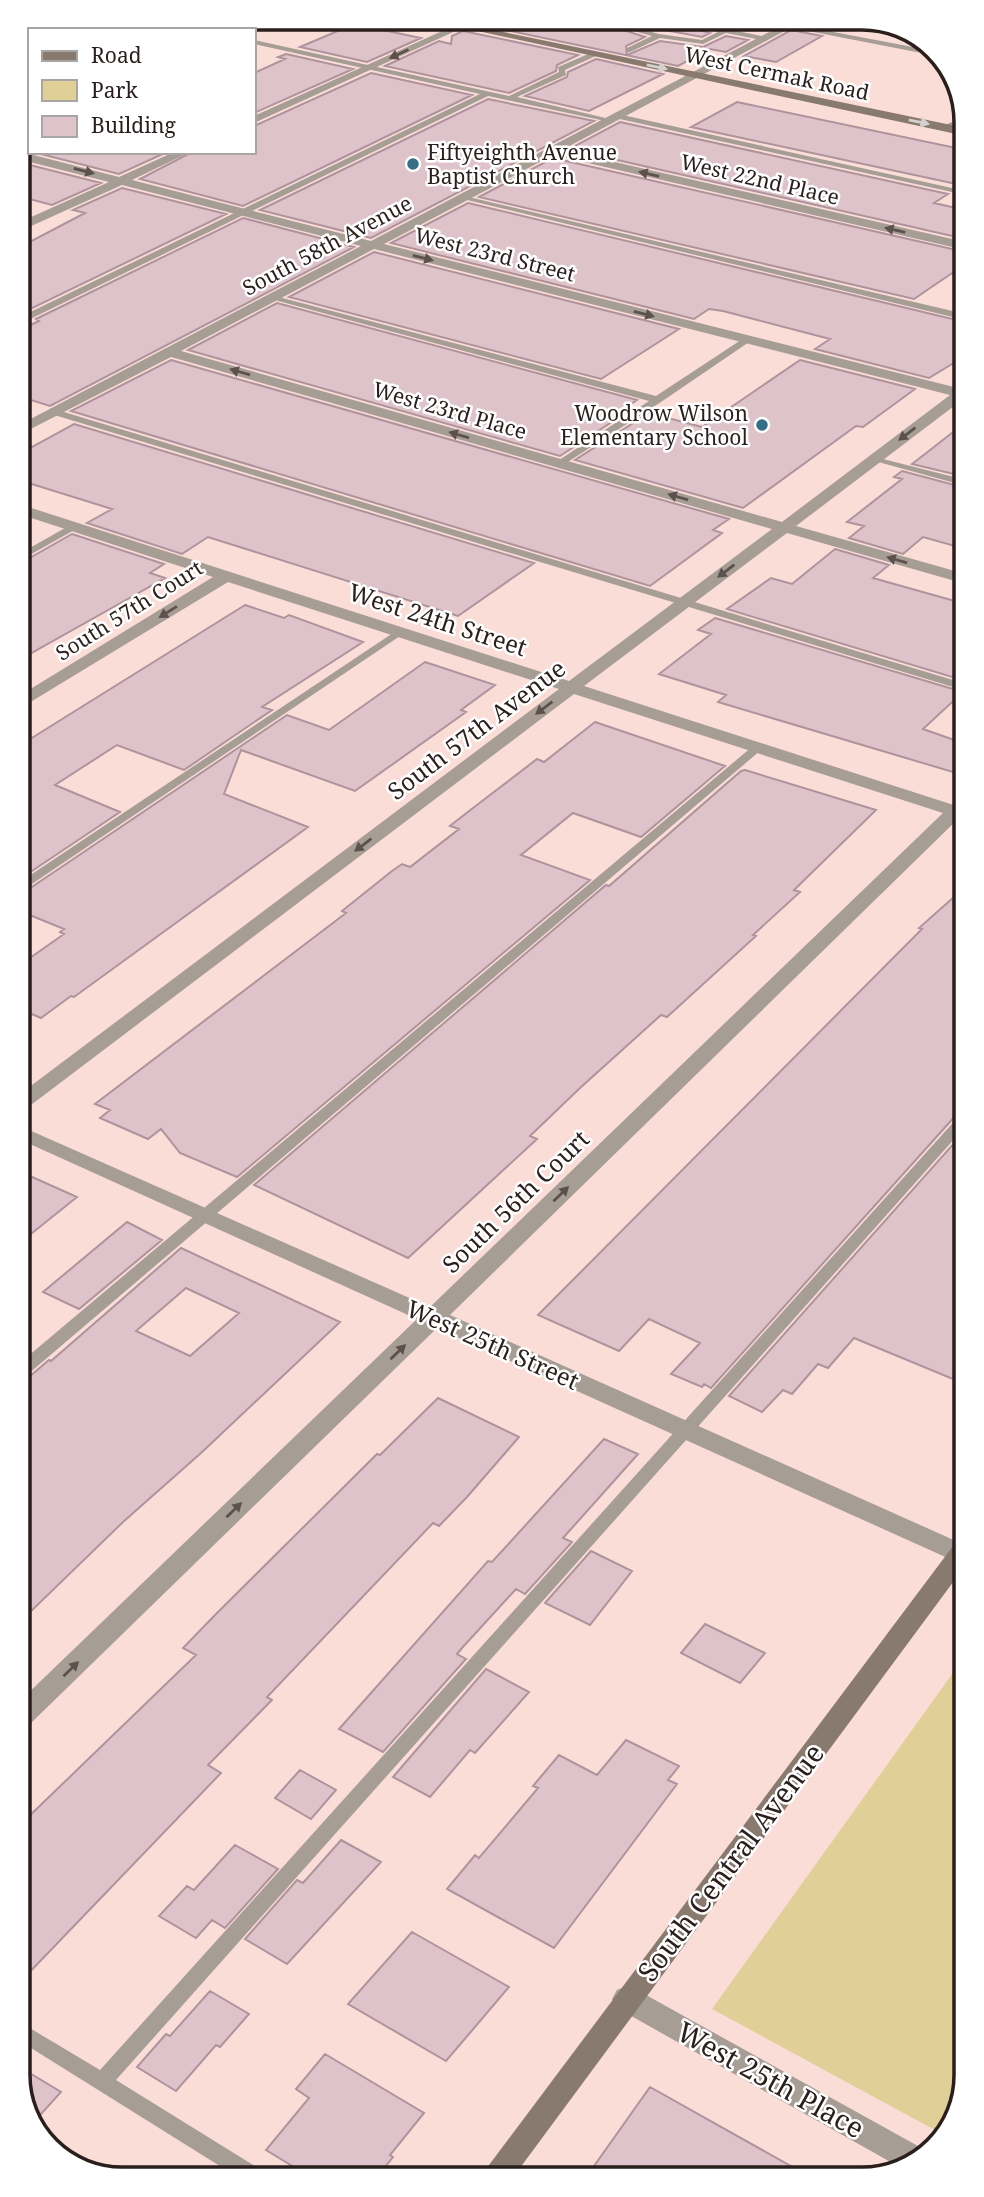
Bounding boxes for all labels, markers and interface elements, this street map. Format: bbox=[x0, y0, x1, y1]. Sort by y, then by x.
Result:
legend bbox=[28, 28, 256, 154]
street label: West Cermak Road bbox=[682, 40, 872, 106]
text: Road bbox=[91, 41, 142, 69]
one-way arrow bbox=[389, 48, 409, 60]
one-way arrow bbox=[646, 62, 668, 73]
text: Park bbox=[91, 76, 138, 104]
text: Building bbox=[91, 111, 176, 139]
one-way arrow bbox=[908, 117, 930, 128]
place label: Fiftyeighth Avenue Baptist Church bbox=[427, 138, 617, 190]
street label: West 22nd Place bbox=[678, 147, 842, 211]
marker: Fiftyeighth Avenue Baptist Church bbox=[405, 156, 421, 172]
one-way arrow bbox=[73, 166, 95, 177]
one-way arrow bbox=[638, 168, 660, 179]
street label: South 58th Avenue bbox=[238, 189, 416, 301]
street label: West 23rd Street bbox=[412, 221, 578, 287]
one-way arrow bbox=[884, 224, 906, 235]
one-way arrow bbox=[412, 253, 434, 264]
one-way arrow bbox=[633, 309, 655, 320]
one-way arrow bbox=[230, 367, 251, 377]
street label: West 23rd Place bbox=[370, 375, 530, 445]
place label: Woodrow Wilson Elementary School bbox=[560, 399, 748, 451]
marker: Woodrow Wilson Elementary School bbox=[754, 417, 770, 433]
one-way arrow bbox=[898, 427, 916, 441]
one-way arrow bbox=[448, 429, 470, 440]
one-way arrow bbox=[667, 492, 688, 502]
street label: South 57th Court bbox=[50, 554, 208, 666]
one-way arrow bbox=[886, 554, 907, 564]
one-way arrow bbox=[716, 564, 735, 578]
street label: West 24th Street bbox=[345, 575, 531, 663]
one-way arrow bbox=[159, 606, 178, 618]
street label: South 57th Avenue bbox=[380, 651, 572, 807]
one-way arrow bbox=[535, 701, 553, 715]
one-way arrow bbox=[354, 838, 372, 853]
street label: South 56th Court bbox=[434, 1122, 596, 1280]
one-way arrow bbox=[552, 1186, 569, 1202]
street label: West 25th Street bbox=[401, 1291, 585, 1397]
one-way arrow bbox=[389, 1343, 406, 1360]
one-way arrow bbox=[226, 1502, 243, 1519]
one-way arrow bbox=[62, 1661, 79, 1677]
street label: South Central Avenue bbox=[628, 1735, 832, 1989]
street label: West 25th Place bbox=[671, 2012, 871, 2146]

